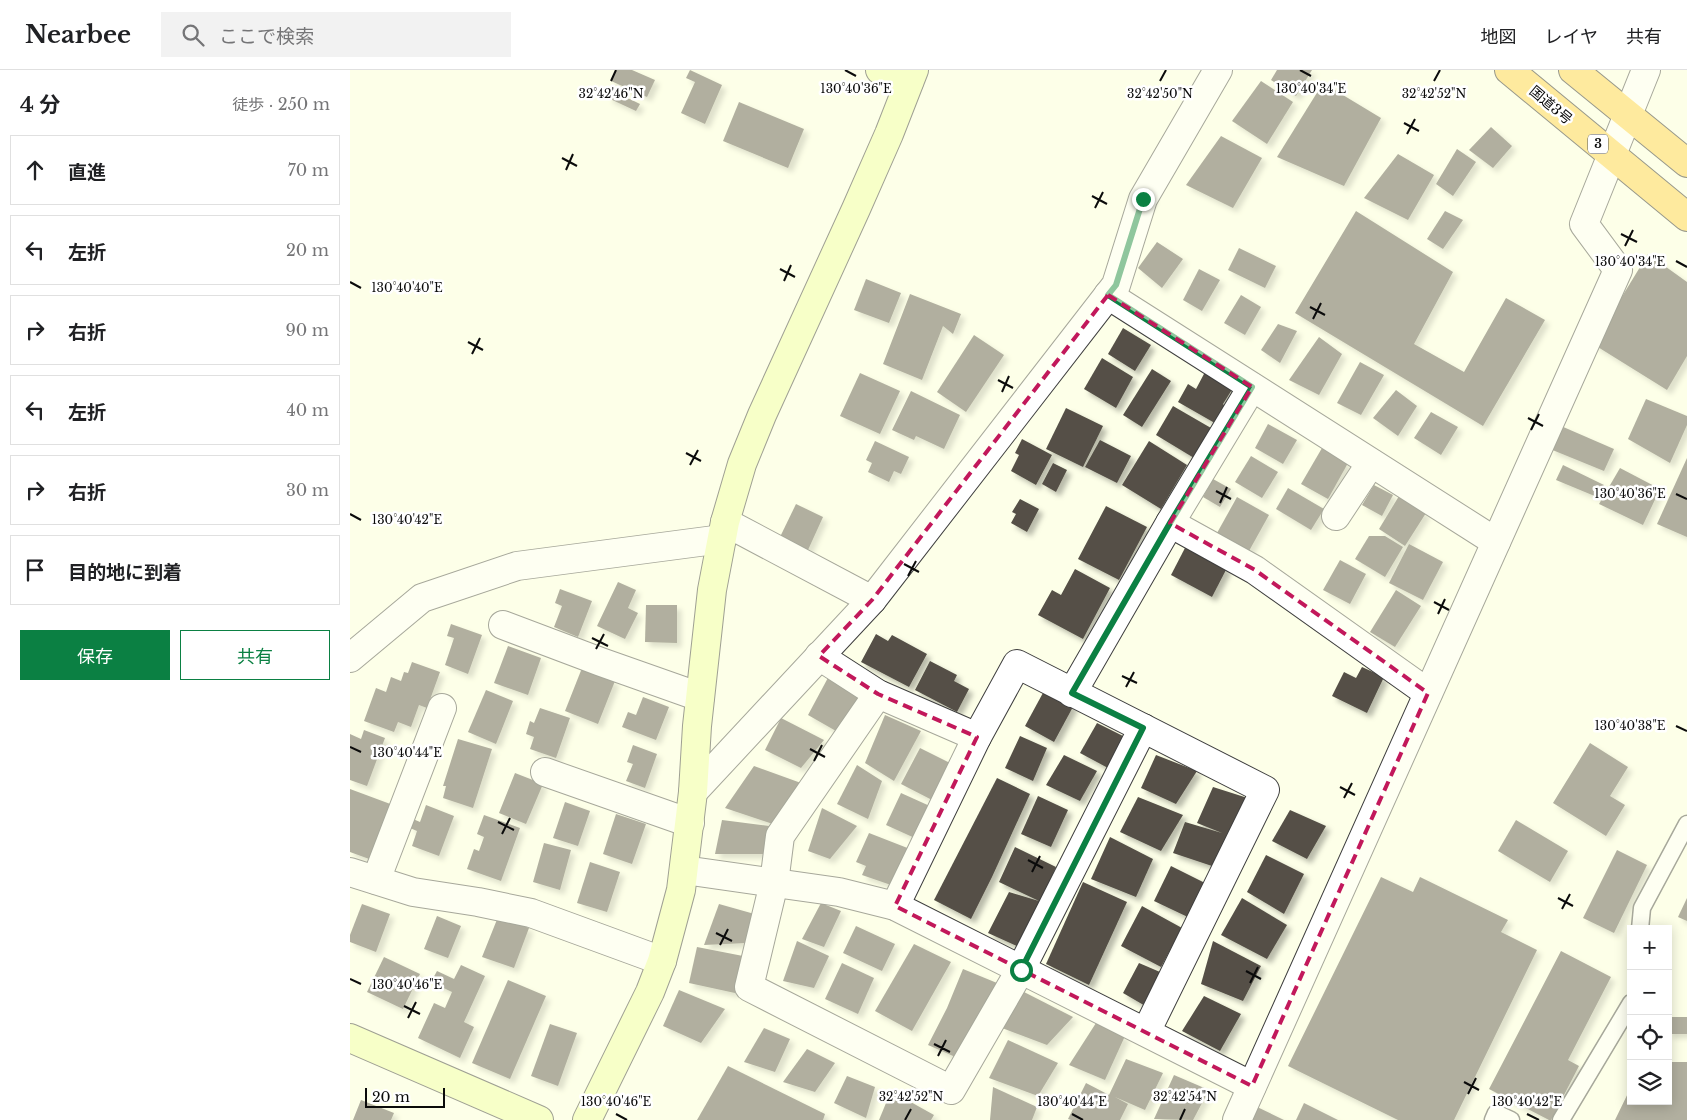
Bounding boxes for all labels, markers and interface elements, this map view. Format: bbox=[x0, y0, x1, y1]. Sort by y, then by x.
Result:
search box bbox=[161, 12, 511, 57]
text: Nearbee bbox=[25, 20, 131, 49]
icon: search bbox=[179, 21, 207, 49]
text: ここで検索 bbox=[219, 25, 314, 48]
text: 地図 bbox=[1481, 26, 1517, 48]
text: レイヤ bbox=[1545, 26, 1598, 48]
text: 共有 bbox=[1626, 26, 1662, 48]
text: 130°40'36"E bbox=[820, 81, 892, 96]
text: 130°40'34"E bbox=[1276, 81, 1347, 96]
street label: 国道3号 bbox=[1526, 82, 1576, 128]
text: 32°42'46"N bbox=[578, 86, 644, 101]
text: 32°42'50"N bbox=[1127, 86, 1193, 101]
text: 32°42'52"N bbox=[1402, 86, 1467, 101]
text: 4 分 bbox=[20, 92, 61, 118]
text: 徒歩 · 250 m bbox=[232, 94, 330, 114]
road number: 3 bbox=[1588, 134, 1608, 154]
icon: ahead bbox=[21, 156, 49, 184]
text: 70 m bbox=[288, 160, 329, 180]
text: 直進 bbox=[68, 161, 106, 184]
route end bbox=[1132, 188, 1155, 211]
icon: left bbox=[21, 236, 49, 264]
text: 20 m bbox=[286, 240, 329, 260]
text: 左折 bbox=[68, 241, 106, 264]
text: 130°40'34"E bbox=[1595, 254, 1666, 269]
text: 130°40'40"E bbox=[371, 280, 443, 295]
icon: right bbox=[21, 316, 49, 344]
text: 90 m bbox=[286, 320, 329, 340]
text: 右折 bbox=[68, 321, 106, 344]
icon: left bbox=[21, 396, 49, 424]
text: 40 m bbox=[286, 400, 329, 420]
text: 左折 bbox=[68, 401, 106, 424]
icon: right bbox=[21, 476, 49, 504]
text: 30 m bbox=[286, 480, 329, 500]
text: 右折 bbox=[68, 481, 106, 504]
text: 130°40'36"E bbox=[1594, 486, 1666, 501]
text: 130°40'42"E bbox=[372, 512, 442, 527]
icon: arrive bbox=[21, 556, 49, 584]
text: 目的地に到着 bbox=[68, 561, 182, 584]
button: 保存 bbox=[20, 630, 170, 680]
button: 共有 bbox=[180, 630, 330, 680]
text: 130°40'38"E bbox=[1595, 718, 1666, 733]
text: 130°40'44"E bbox=[372, 745, 442, 760]
map controls bbox=[1627, 925, 1672, 1105]
button: + bbox=[1627, 925, 1672, 970]
route start bbox=[1010, 959, 1033, 982]
button: − bbox=[1627, 970, 1672, 1015]
text: 130°40'46"E bbox=[372, 977, 443, 992]
button: locate bbox=[1627, 1015, 1672, 1060]
button: layers bbox=[1627, 1060, 1672, 1105]
scale bar bbox=[365, 1085, 445, 1108]
text: 20 m bbox=[372, 1088, 410, 1106]
text: 32°42'52"N bbox=[879, 1089, 944, 1104]
text: 32°42'54"N bbox=[1153, 1089, 1217, 1104]
text: 130°40'46"E bbox=[581, 1094, 652, 1109]
text: 130°40'44"E bbox=[1037, 1094, 1107, 1109]
text: 130°40'42"E bbox=[1492, 1094, 1562, 1109]

